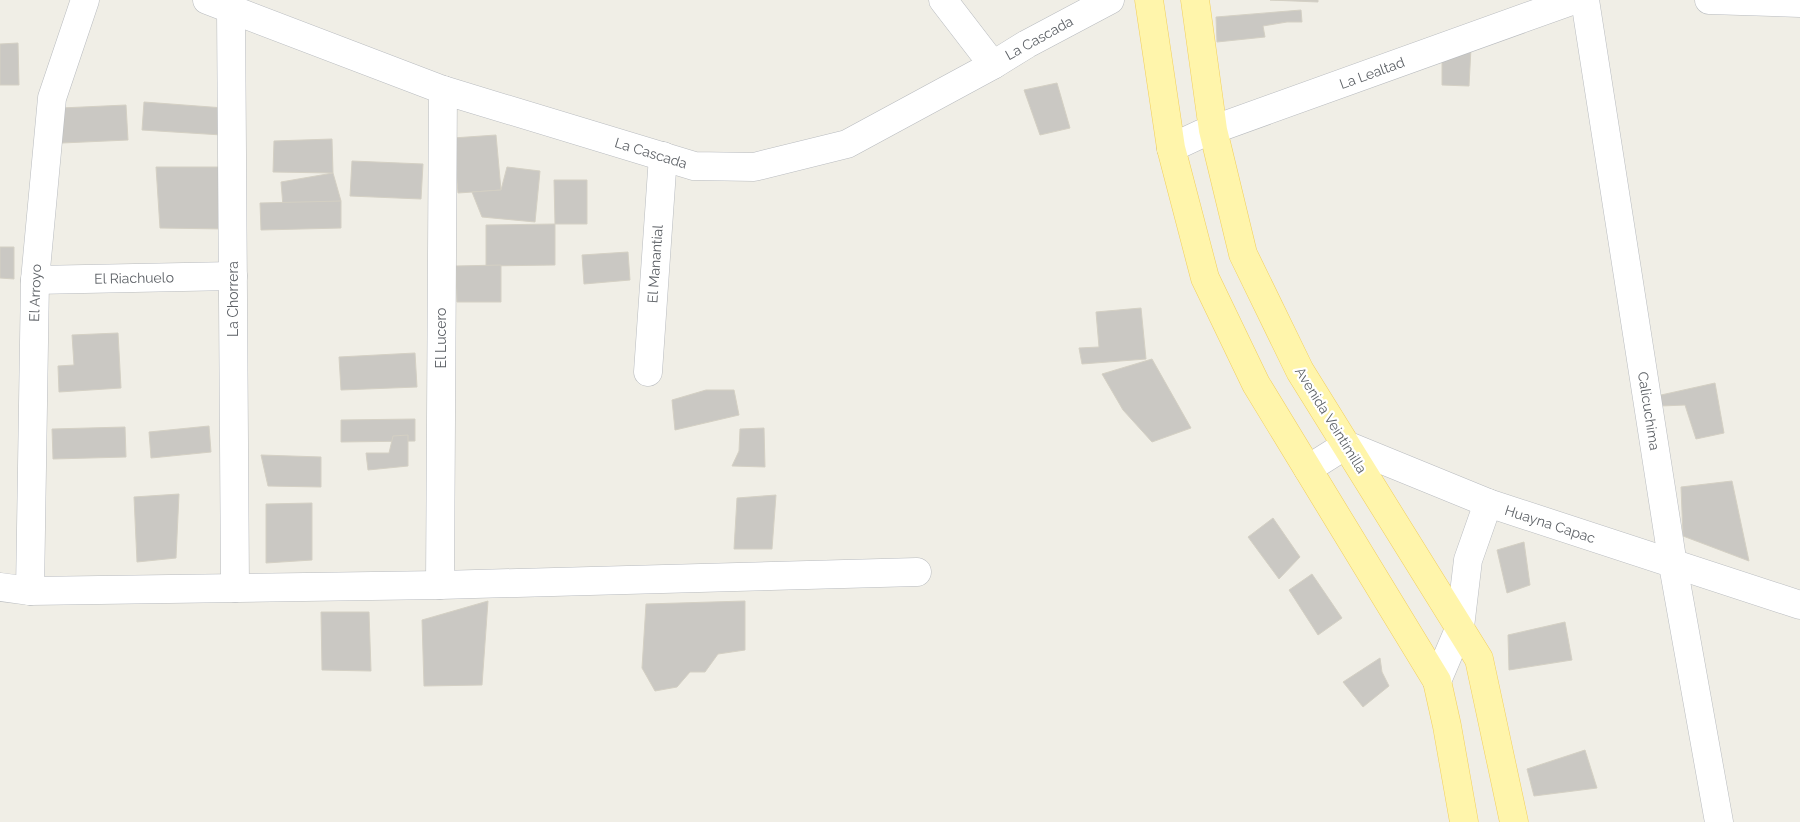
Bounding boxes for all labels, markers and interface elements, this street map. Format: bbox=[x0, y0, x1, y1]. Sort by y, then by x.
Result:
street label: La Cascada bbox=[1002, 13, 1076, 63]
street label: La Lealtad bbox=[1337, 54, 1407, 92]
street label: La Cascada bbox=[613, 134, 689, 172]
street label: El Manantial bbox=[644, 224, 666, 304]
street label: La Chorrera bbox=[225, 261, 241, 337]
street label: El Arroyo bbox=[26, 264, 44, 322]
street label: El Riachuelo bbox=[94, 269, 174, 287]
street label: El Lucero bbox=[433, 308, 449, 368]
street label: Avenida Veintimilla bbox=[1292, 364, 1370, 476]
street label: Calicuchima bbox=[1635, 370, 1663, 452]
street label: Huayna Capac bbox=[1503, 502, 1598, 546]

